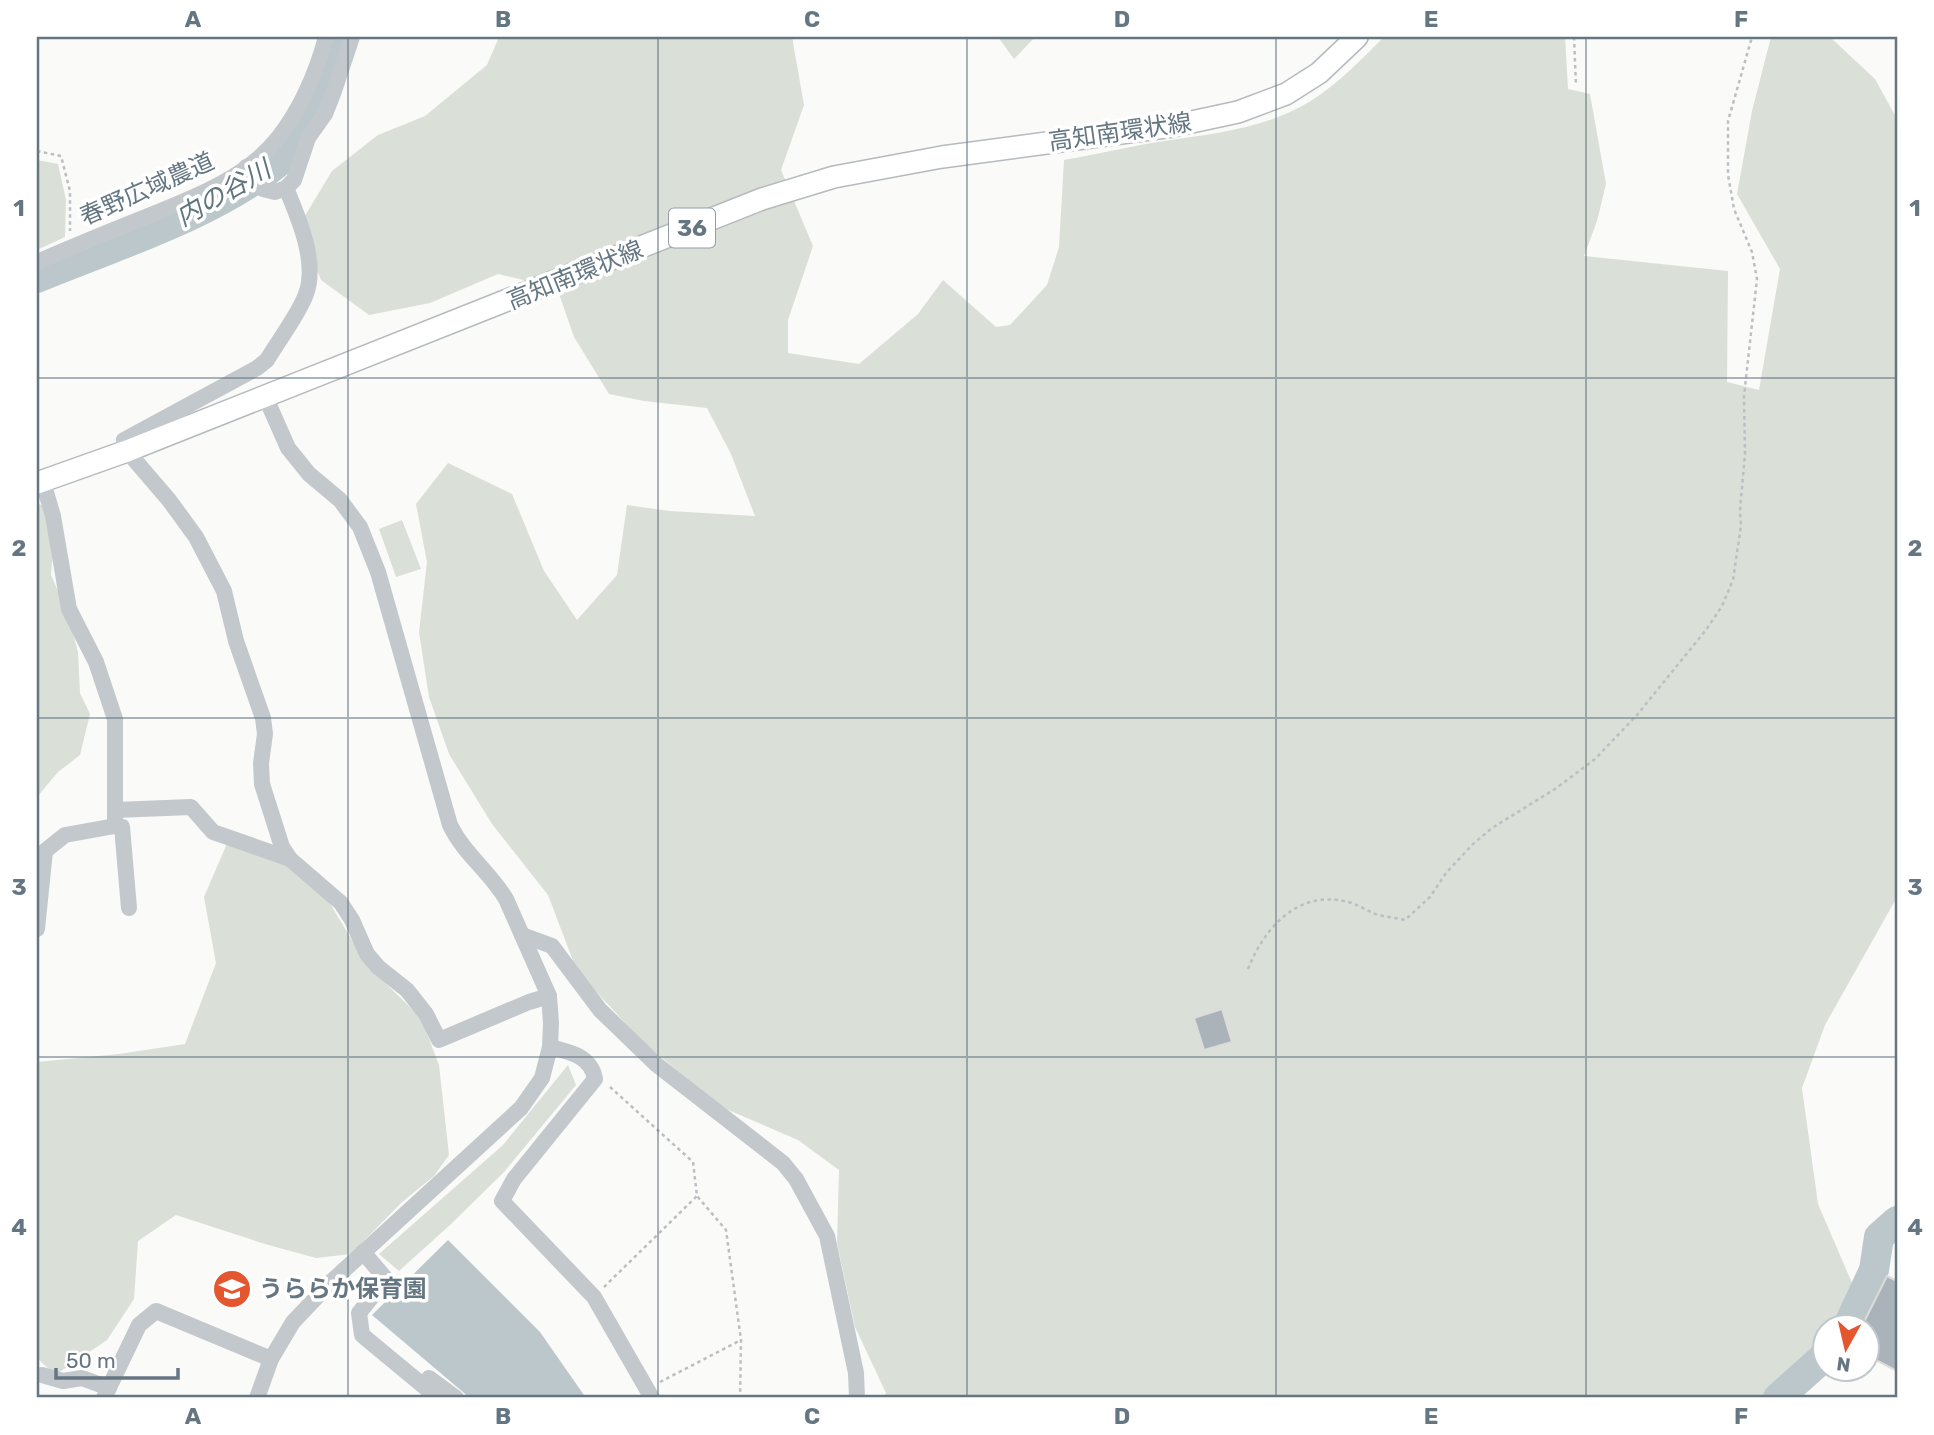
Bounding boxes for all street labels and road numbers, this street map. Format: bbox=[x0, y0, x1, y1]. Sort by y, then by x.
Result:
street label: 高知南環状線 bbox=[1047, 108, 1193, 156]
street label: 春野広域農道 bbox=[76, 147, 218, 231]
road number: 36 bbox=[669, 208, 715, 247]
street label: 高知南環状線 bbox=[503, 235, 647, 315]

